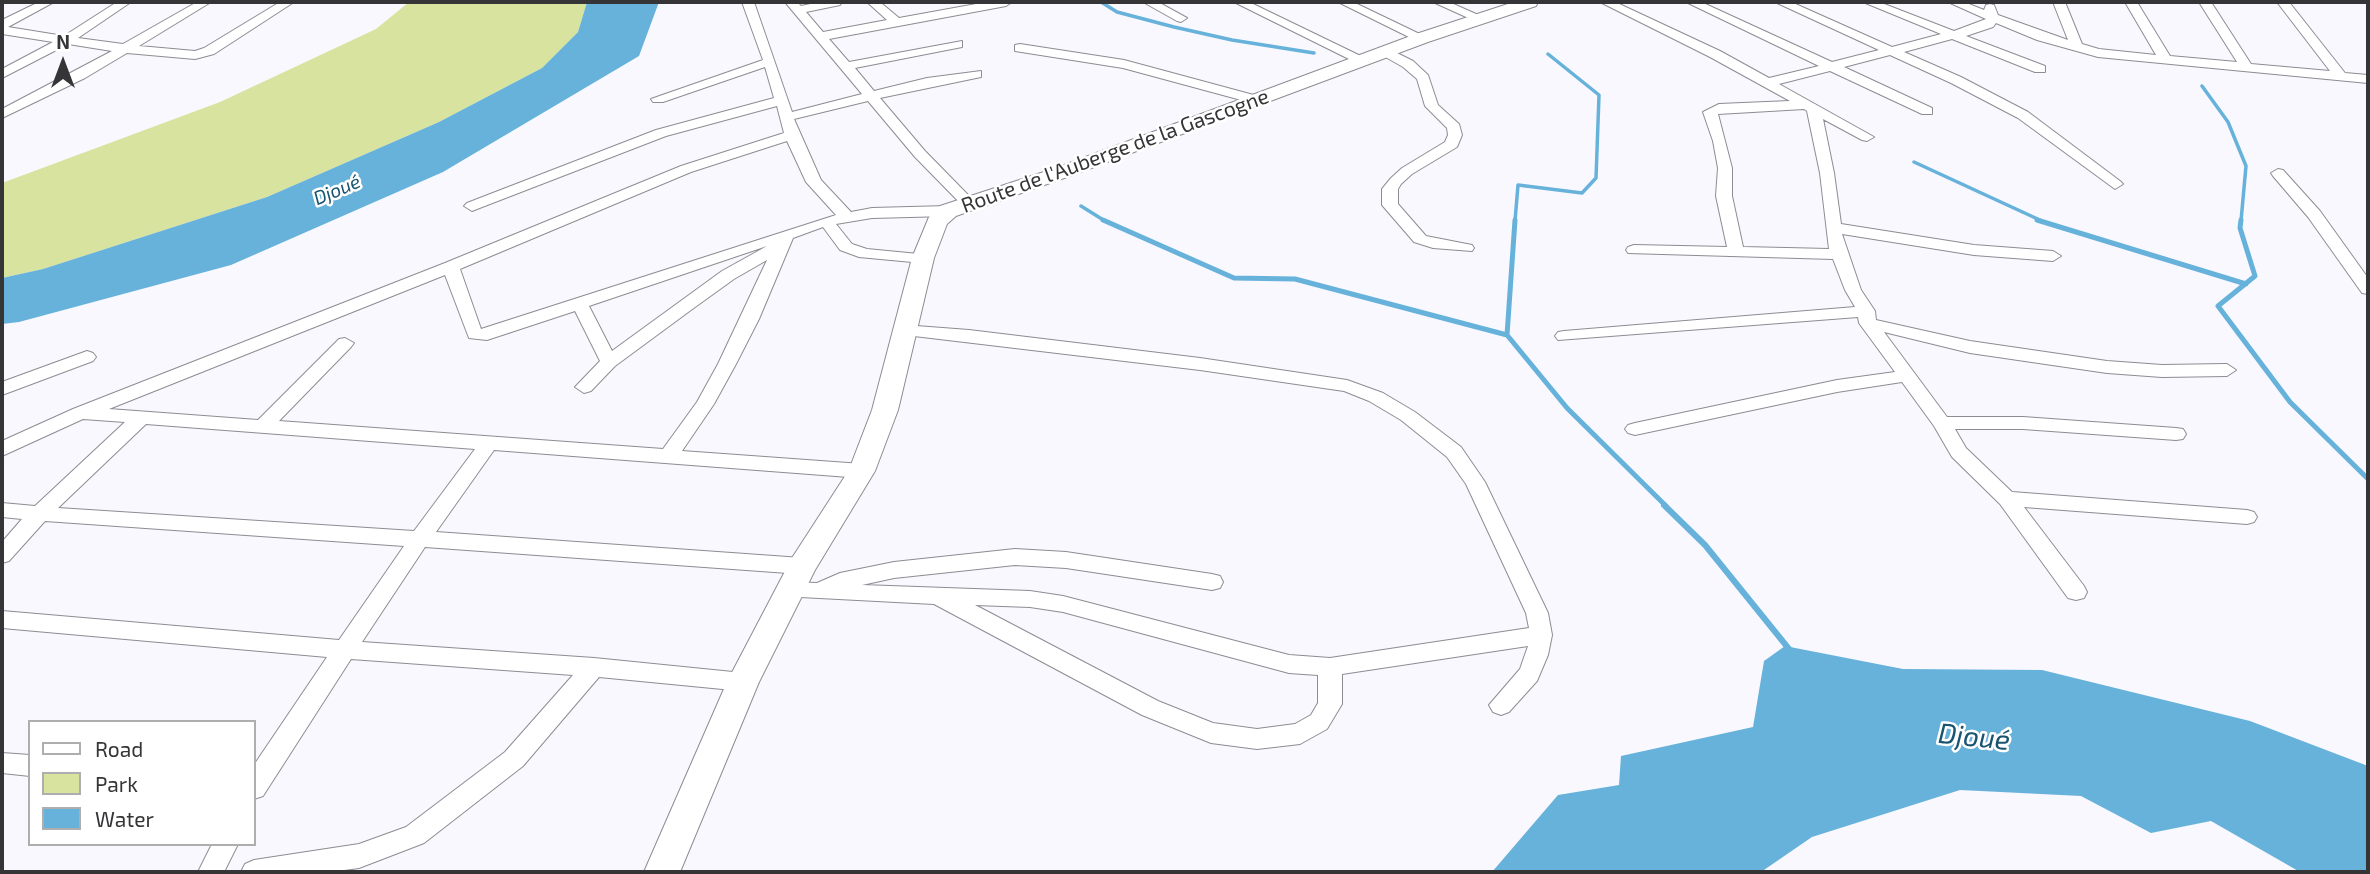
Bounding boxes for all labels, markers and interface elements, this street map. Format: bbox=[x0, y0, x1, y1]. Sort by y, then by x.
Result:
north arrow bbox=[28, 28, 98, 98]
text: N bbox=[56, 30, 70, 53]
street label: Route de l'Auberge de la Gascogne bbox=[958, 84, 1272, 218]
water label: Djoué bbox=[310, 170, 364, 210]
water label: Djoué bbox=[1936, 717, 2012, 757]
legend bbox=[28, 720, 256, 846]
text: Road bbox=[95, 736, 143, 761]
text: Park bbox=[95, 771, 138, 796]
text: Water bbox=[95, 806, 154, 831]

